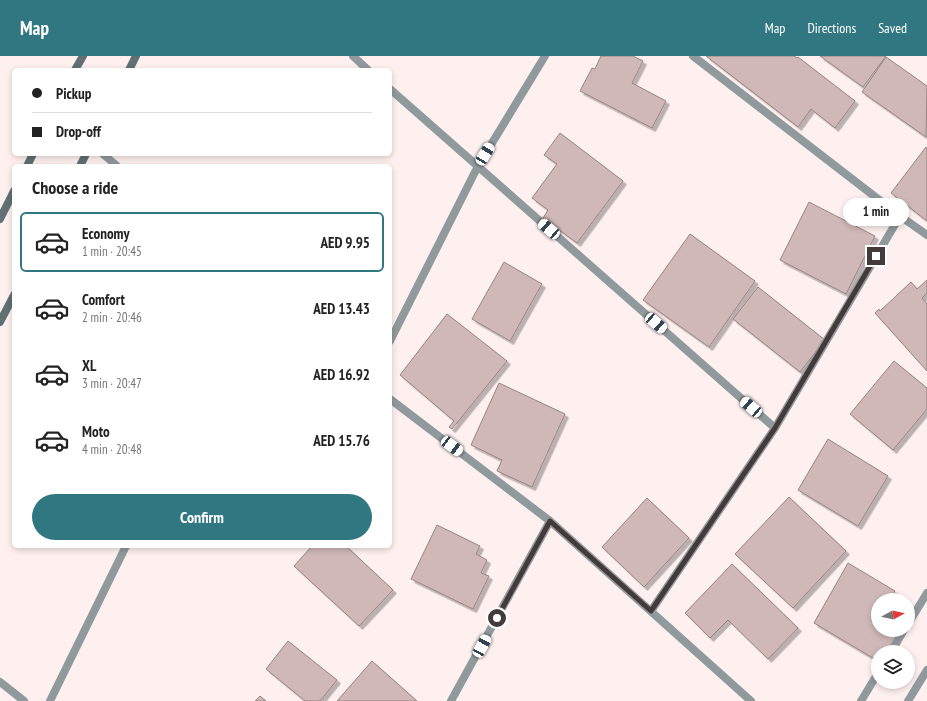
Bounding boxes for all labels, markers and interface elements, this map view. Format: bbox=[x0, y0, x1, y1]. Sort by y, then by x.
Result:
text: Map bbox=[20, 16, 49, 40]
text: Map bbox=[765, 19, 785, 37]
text: Directions bbox=[807, 19, 856, 37]
text: Saved bbox=[878, 19, 907, 37]
text: Pickup bbox=[56, 84, 91, 103]
text: Drop-off bbox=[56, 122, 101, 141]
car bbox=[474, 141, 496, 167]
text: Choose a ride bbox=[32, 176, 118, 199]
callout: 1 min bbox=[843, 198, 909, 226]
text: 1 min bbox=[863, 203, 889, 220]
car bbox=[536, 217, 562, 241]
icon: car bbox=[34, 224, 70, 260]
text: Economy bbox=[82, 224, 130, 243]
text: AED 9.95 bbox=[320, 233, 370, 252]
text: 1 min · 20:45 bbox=[82, 243, 142, 260]
route end bbox=[867, 247, 885, 265]
icon: car bbox=[34, 290, 70, 326]
text: Comfort bbox=[82, 290, 125, 309]
text: AED 13.43 bbox=[313, 299, 370, 318]
text: 2 min · 20:46 bbox=[82, 309, 142, 326]
car bbox=[643, 311, 669, 335]
icon: car bbox=[34, 356, 70, 392]
text: XL bbox=[82, 356, 96, 375]
text: AED 16.92 bbox=[313, 365, 370, 384]
text: 3 min · 20:47 bbox=[82, 375, 142, 392]
car bbox=[738, 395, 764, 419]
icon: car bbox=[34, 422, 70, 458]
text: Moto bbox=[82, 422, 110, 441]
text: AED 15.76 bbox=[313, 431, 370, 450]
car bbox=[439, 434, 465, 458]
text: 4 min · 20:48 bbox=[82, 441, 142, 458]
button: Confirm bbox=[32, 494, 372, 540]
north arrow bbox=[871, 593, 915, 637]
map controls bbox=[871, 593, 915, 689]
route start bbox=[488, 609, 506, 627]
car bbox=[471, 633, 493, 659]
button: layers bbox=[871, 645, 915, 689]

